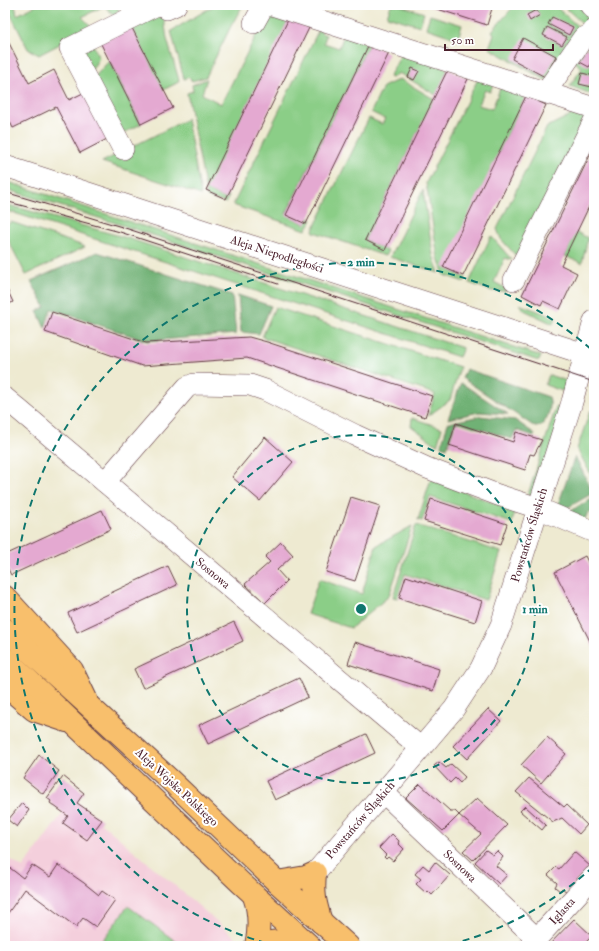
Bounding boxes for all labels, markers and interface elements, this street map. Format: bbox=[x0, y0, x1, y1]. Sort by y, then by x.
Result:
scale bar bbox=[445, 26, 553, 52]
text: 50 m bbox=[451, 33, 475, 48]
street label: Aleja Niepodległości bbox=[227, 232, 325, 277]
text: 2 min bbox=[347, 255, 375, 270]
street label: Powstańców Śląskich bbox=[508, 485, 551, 584]
street label: Sosnowa bbox=[192, 555, 234, 593]
centre of rings bbox=[354, 602, 368, 616]
text: 1 min bbox=[522, 602, 549, 617]
street label: Aleja Wojska Polskiego bbox=[131, 744, 221, 830]
street label: Powstańców Śląskich bbox=[323, 778, 399, 862]
street label: Sosnowa bbox=[440, 847, 480, 887]
street label: Iglasta bbox=[546, 894, 579, 928]

